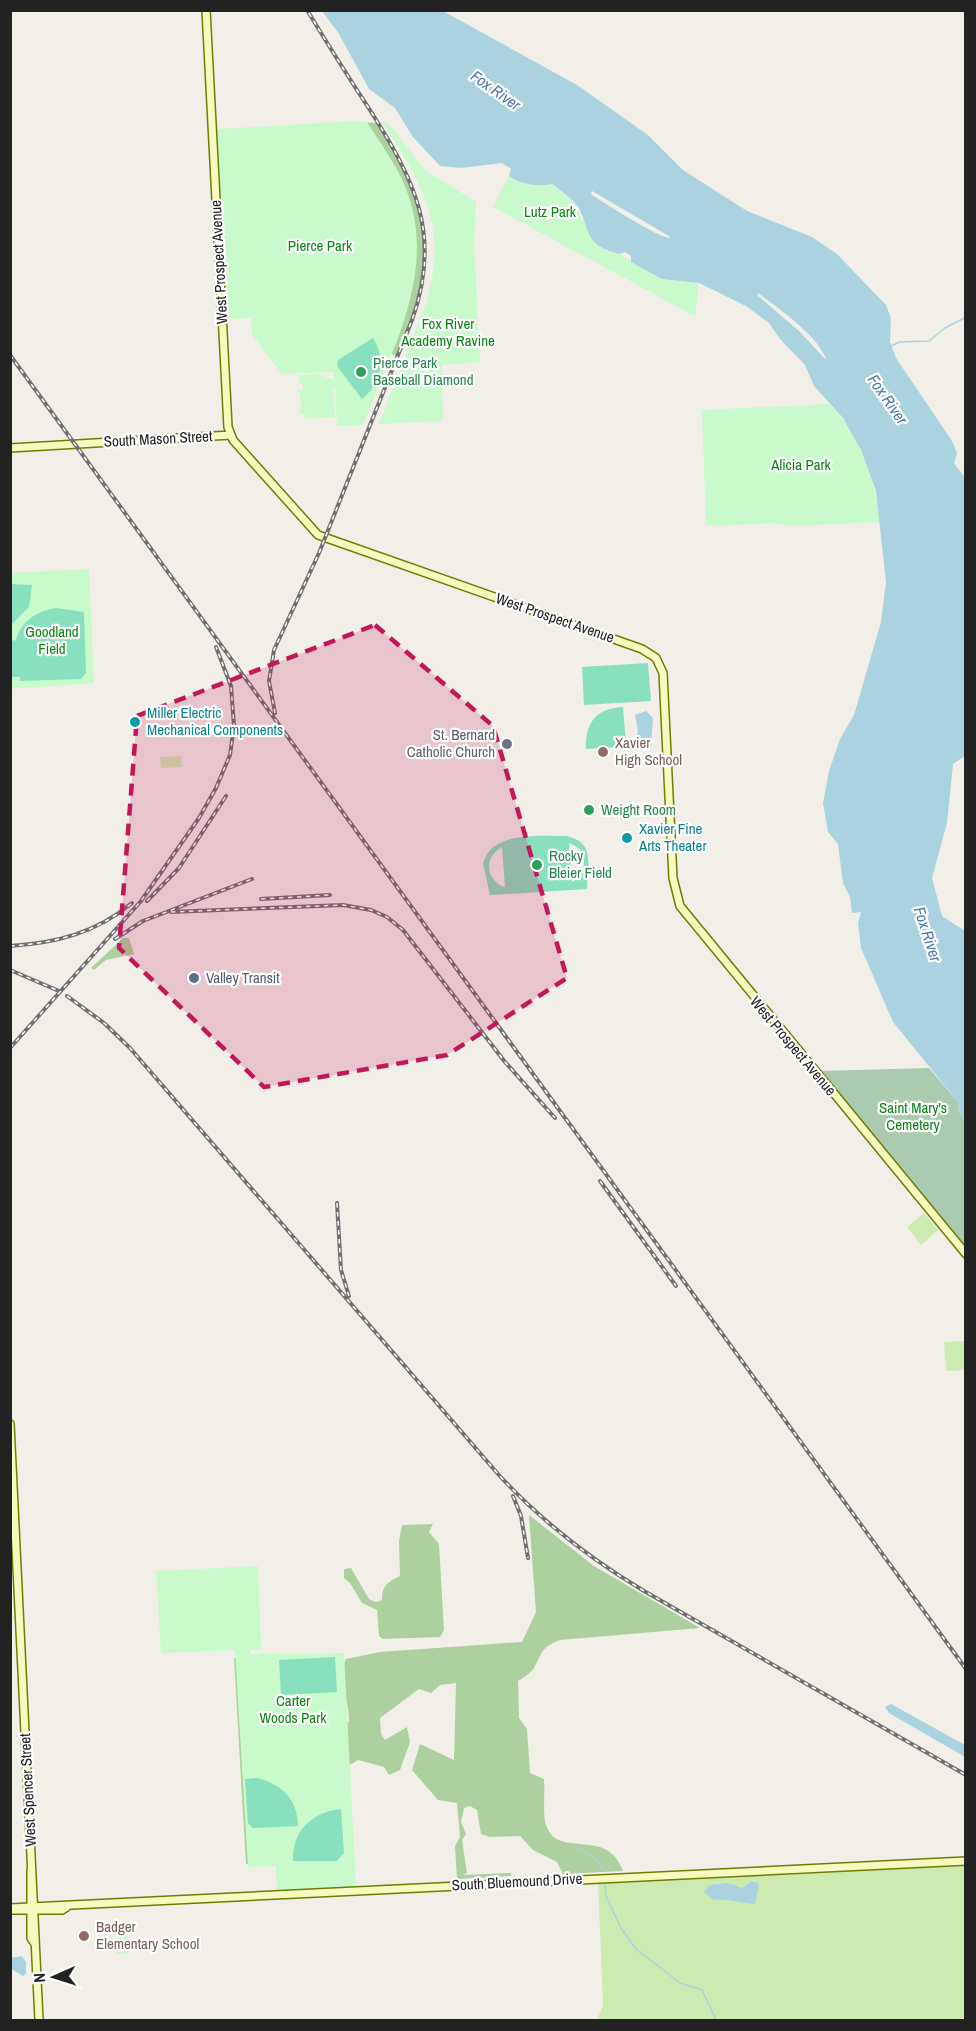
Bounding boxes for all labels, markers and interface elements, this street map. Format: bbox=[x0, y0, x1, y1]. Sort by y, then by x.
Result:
water label: Fox River bbox=[467, 65, 526, 116]
street label: West Prospect Avenue bbox=[205, 199, 232, 325]
park label: Lutz Park bbox=[524, 201, 577, 222]
park label: Pierce Park bbox=[288, 235, 353, 256]
park label: Fox River Academy Ravine bbox=[400, 313, 495, 351]
place label: Pierce Park Baseball Diamond bbox=[373, 352, 474, 390]
marker: Pierce Park Baseball Diamond bbox=[354, 365, 368, 379]
water label: Fox River bbox=[863, 370, 914, 429]
street label: South Mason Street bbox=[103, 425, 213, 452]
park label: Alicia Park bbox=[770, 454, 832, 475]
street label: West Prospect Avenue bbox=[493, 587, 617, 648]
park label: Goodland Field bbox=[25, 621, 79, 659]
place label: Miller Electric Mechanical Components bbox=[147, 702, 283, 740]
marker: Miller Electric Mechanical Components bbox=[128, 715, 142, 729]
place label: St. Bernard Catholic Church bbox=[407, 724, 495, 762]
place label: Xavier High School bbox=[615, 732, 682, 770]
marker: St. Bernard Catholic Church bbox=[500, 737, 514, 751]
marker: Xavier High School bbox=[596, 745, 610, 759]
place label: Weight Room bbox=[601, 799, 676, 820]
marker: Weight Room bbox=[582, 803, 596, 817]
place label: Xavier Fine Arts Theater bbox=[638, 818, 706, 856]
marker: Xavier Fine Arts Theater bbox=[620, 831, 634, 845]
place label: Rocky Bleier Field bbox=[549, 845, 612, 883]
marker: Rocky Bleier Field bbox=[530, 858, 544, 872]
water label: Fox River bbox=[909, 904, 947, 965]
place label: Valley Transit bbox=[206, 967, 280, 988]
marker: Valley Transit bbox=[187, 971, 201, 985]
street label: West Prospect Avenue bbox=[745, 991, 841, 1100]
park label: Saint Mary's Cemetery bbox=[879, 1097, 947, 1135]
park label: Carter Woods Park bbox=[260, 1690, 327, 1728]
street label: West Spencer Street bbox=[14, 1732, 41, 1847]
street label: South Bluemound Drive bbox=[451, 1868, 583, 1895]
place label: Badger Elementary School bbox=[96, 1916, 199, 1954]
marker: Badger Elementary School bbox=[77, 1929, 91, 1943]
north arrow bbox=[24, 1947, 84, 2007]
text: N bbox=[28, 1972, 50, 1983]

